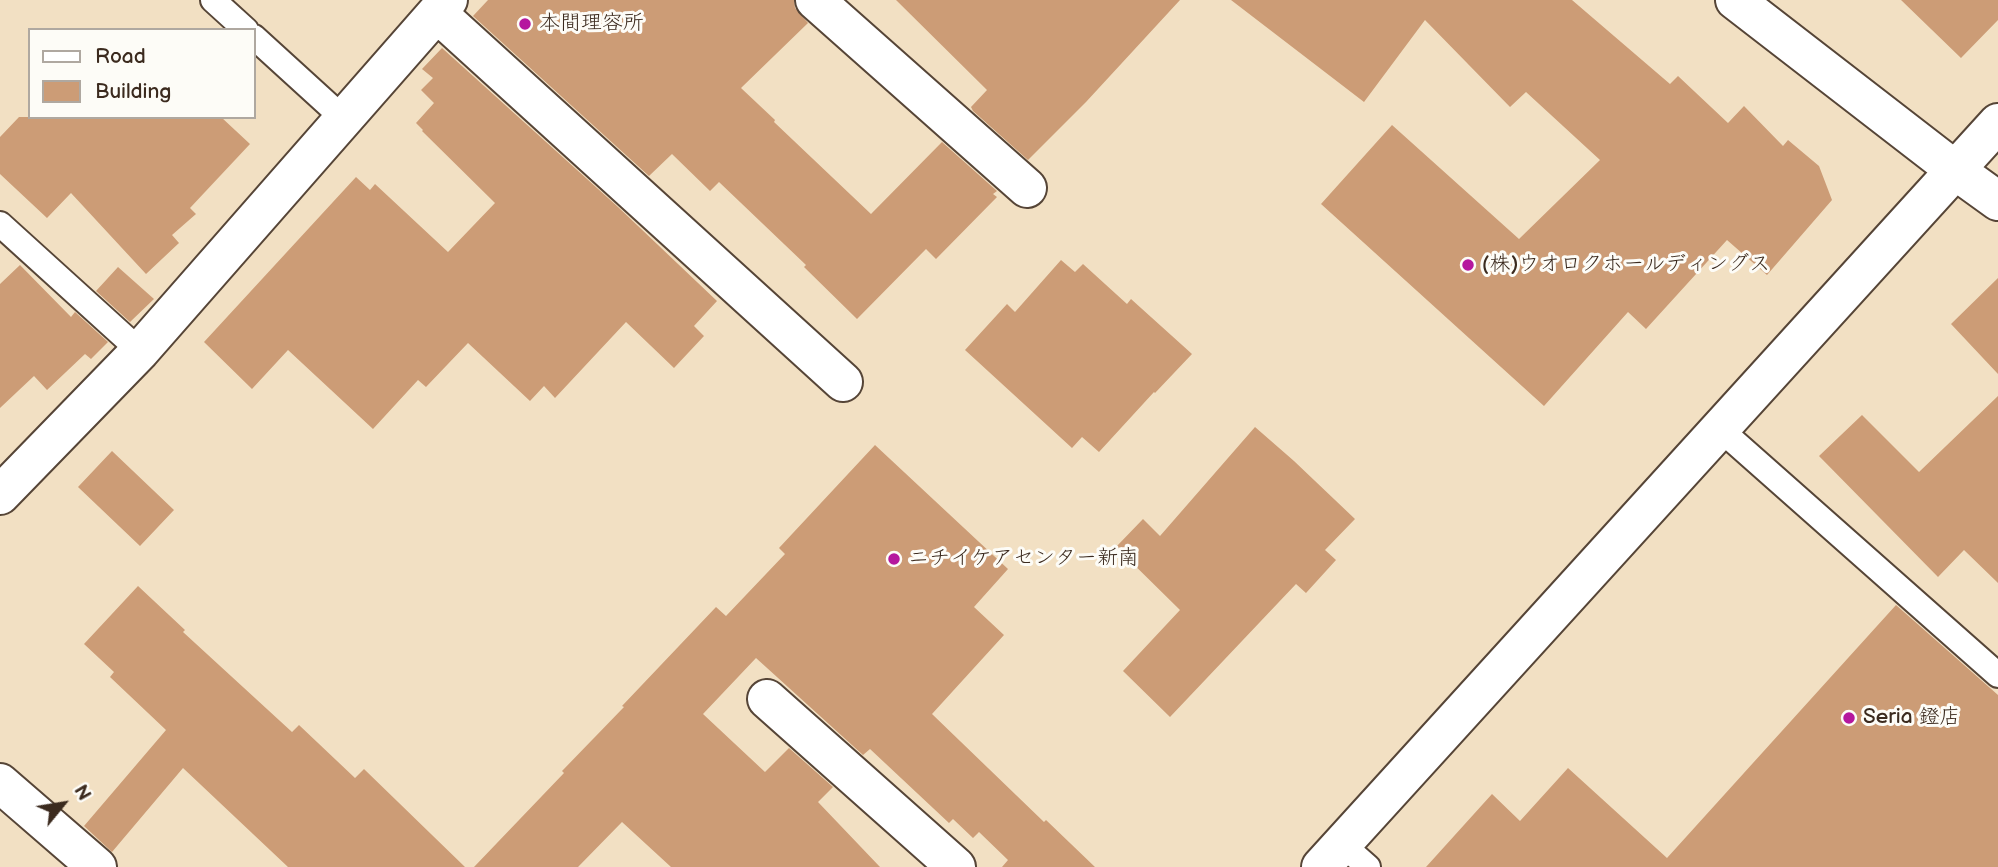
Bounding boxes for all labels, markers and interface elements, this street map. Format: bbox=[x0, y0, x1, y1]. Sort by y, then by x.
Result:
place label: 本間理容所 bbox=[539, 11, 644, 37]
marker: 本間理容所 bbox=[517, 16, 533, 32]
legend bbox=[28, 28, 256, 119]
text: Road bbox=[95, 44, 146, 69]
text: Building bbox=[95, 79, 171, 104]
place label: (株)ウオロクホールディングス bbox=[1482, 252, 1770, 278]
marker: (株)ウオロクホールディングス bbox=[1460, 257, 1476, 273]
place label: ニチイケアセンター新南 bbox=[908, 546, 1139, 572]
marker: ニチイケアセンター新南 bbox=[886, 551, 902, 567]
place label: Seria 鐙店 bbox=[1863, 705, 1960, 731]
marker: Seria 鐙店 bbox=[1841, 710, 1857, 726]
north arrow bbox=[28, 769, 98, 839]
text: N bbox=[68, 781, 95, 805]

